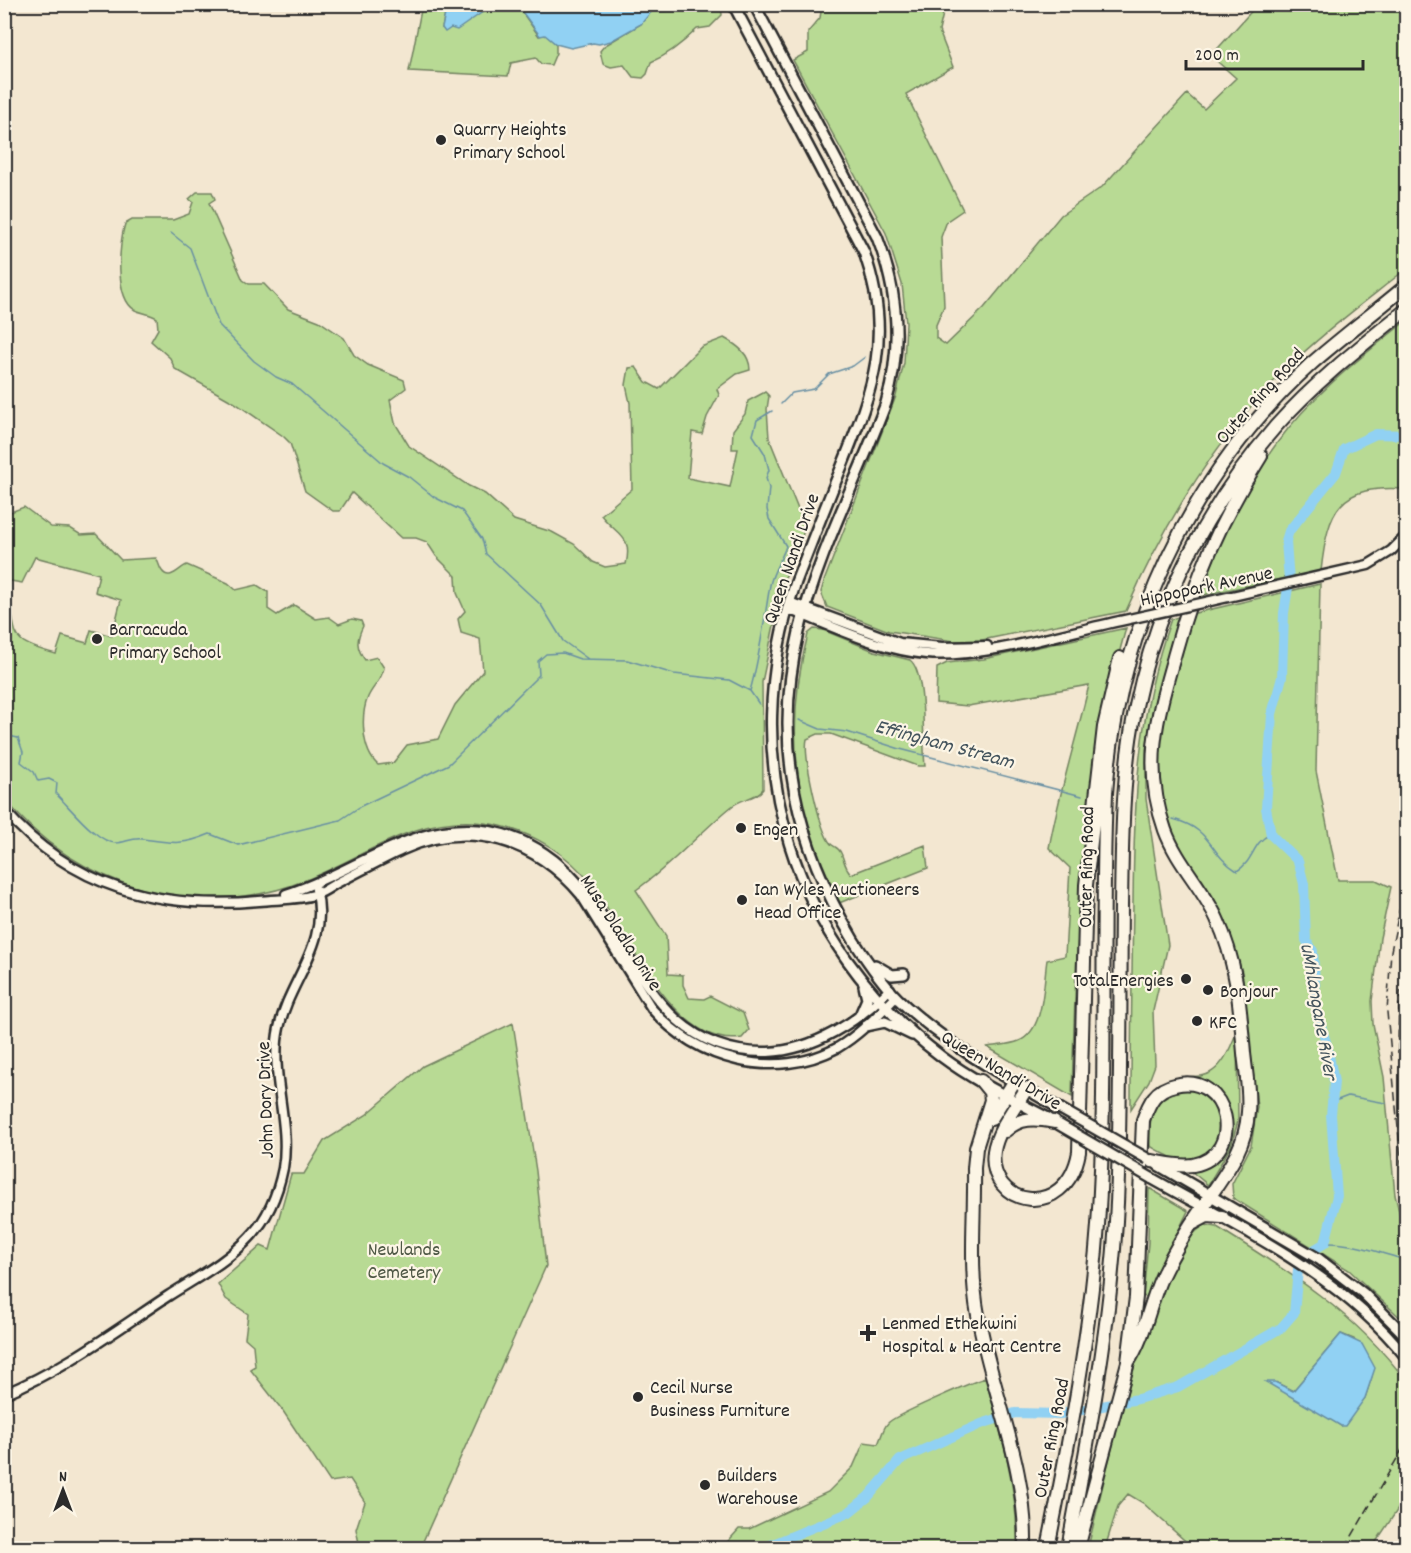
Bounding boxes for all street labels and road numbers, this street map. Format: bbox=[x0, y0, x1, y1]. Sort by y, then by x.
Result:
street label: Outer Ring Road bbox=[1210, 342, 1312, 452]
street label: Queen Nandi Drive bbox=[757, 490, 828, 628]
street label: Hippopark Avenue bbox=[1138, 560, 1276, 616]
street label: Outer Ring Road bbox=[1073, 806, 1103, 928]
street label: Musa Dladla Drive bbox=[571, 870, 668, 998]
street label: Queen Nandi Drive bbox=[935, 1024, 1066, 1119]
street label: John Dory Drive bbox=[251, 1041, 283, 1159]
street label: Outer Ring Road bbox=[1028, 1376, 1078, 1501]

